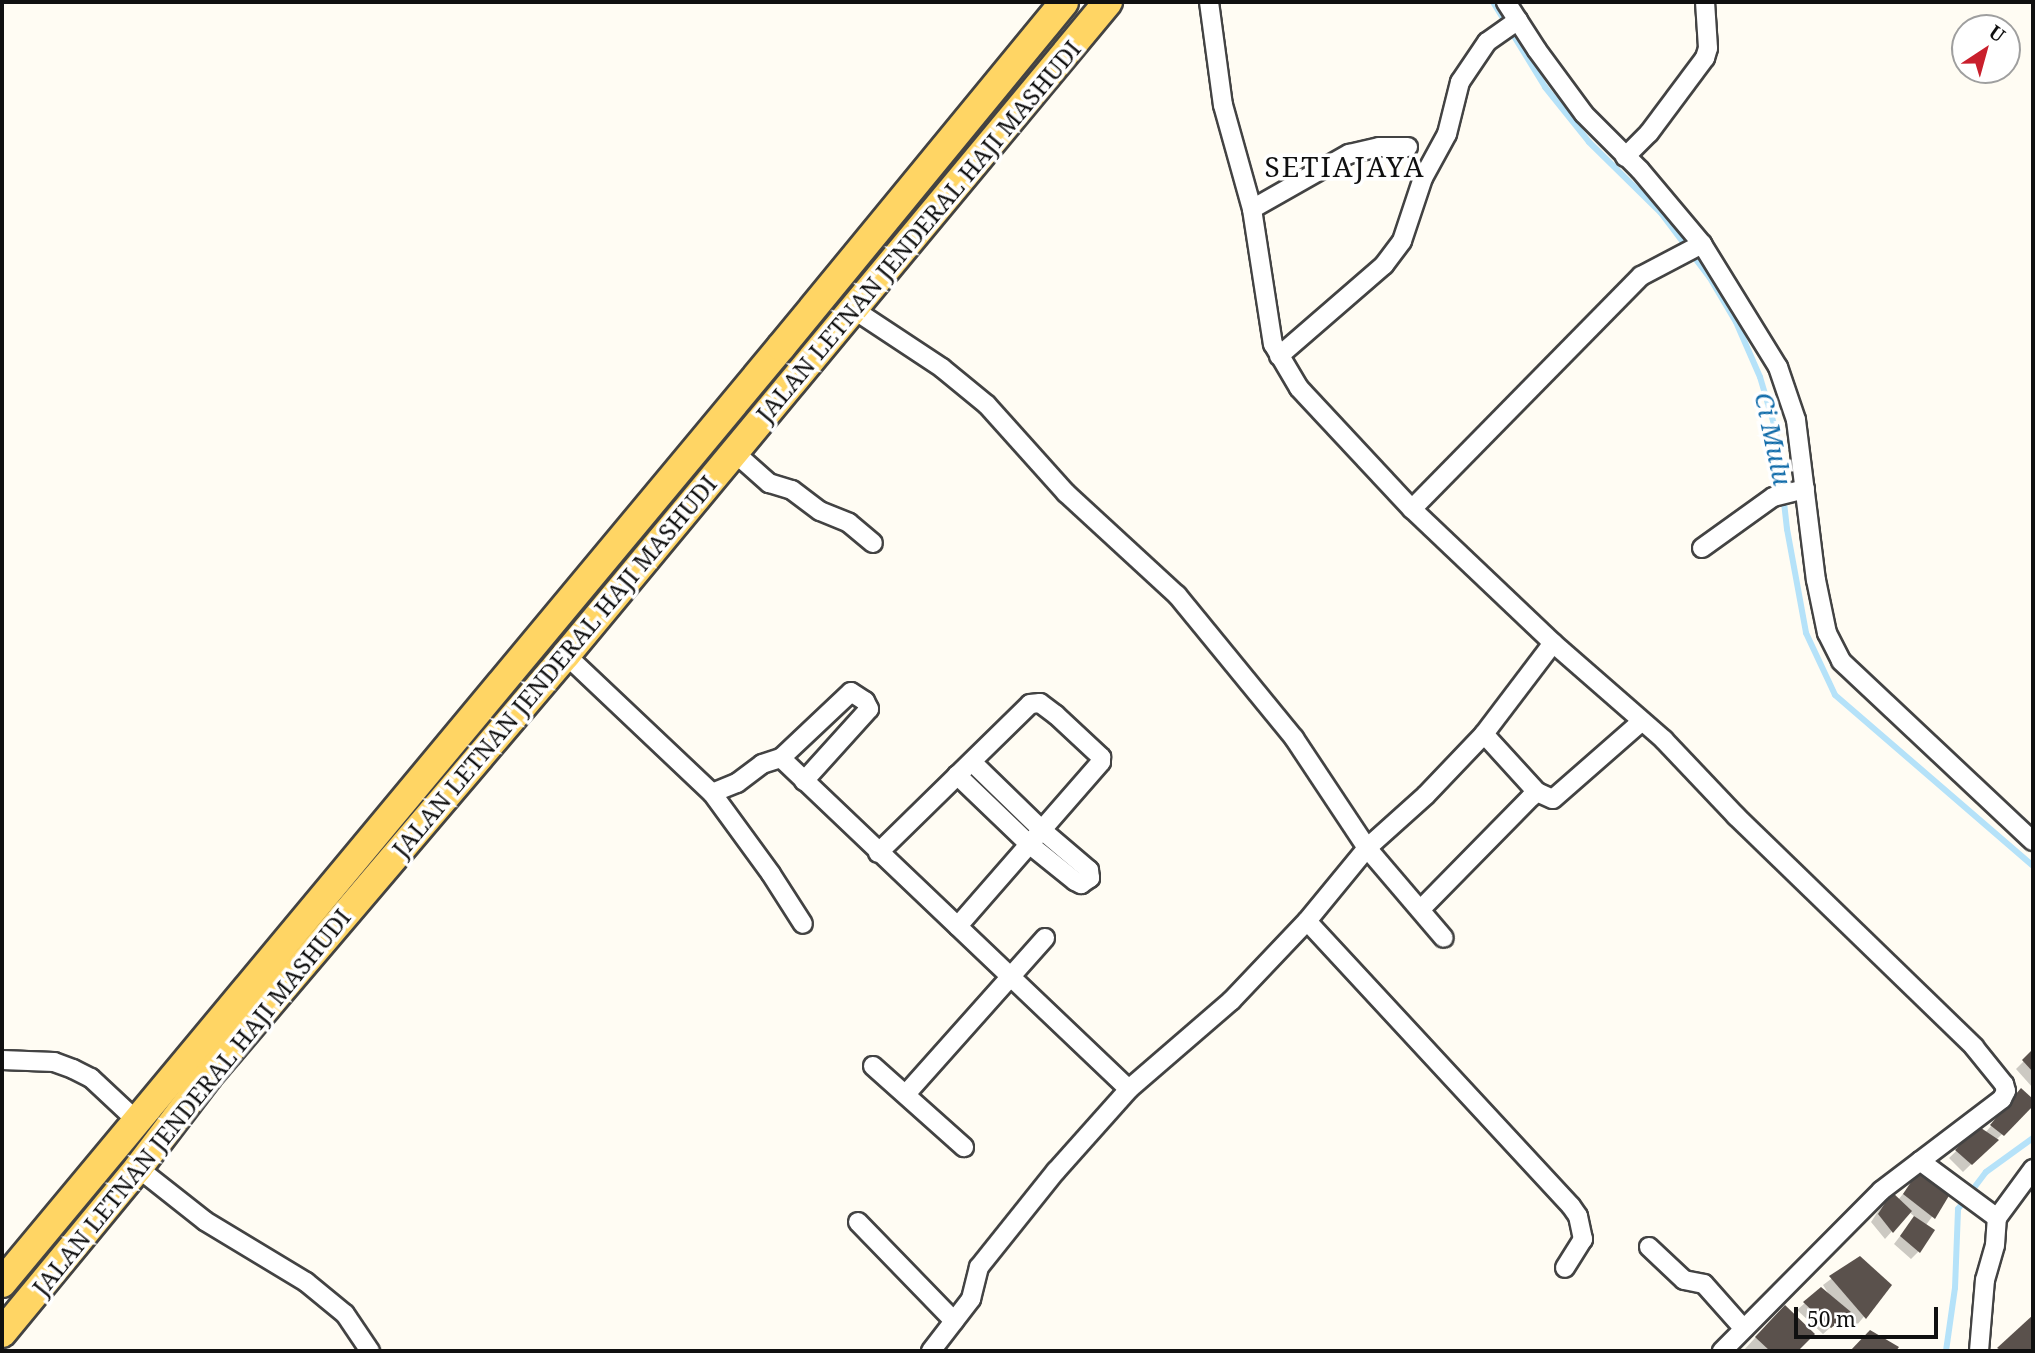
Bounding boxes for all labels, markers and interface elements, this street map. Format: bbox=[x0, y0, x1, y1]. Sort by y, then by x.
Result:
north arrow bbox=[1951, 14, 2021, 84]
text: U bbox=[1984, 19, 2011, 48]
street label: JALAN LETNAN JENDERAL HAJI MASHUDI bbox=[750, 34, 1086, 428]
district label: SETIAJAYA bbox=[1266, 149, 1424, 183]
water label: Ci Mulu bbox=[1748, 390, 1798, 488]
street label: JALAN LETNAN JENDERAL HAJI MASHUDI bbox=[386, 469, 722, 863]
street label: JALAN LETNAN JENDERAL HAJI MASHUDI bbox=[26, 903, 356, 1301]
scale bar bbox=[1797, 1294, 1940, 1338]
text: 50 m bbox=[1807, 1305, 1856, 1333]

